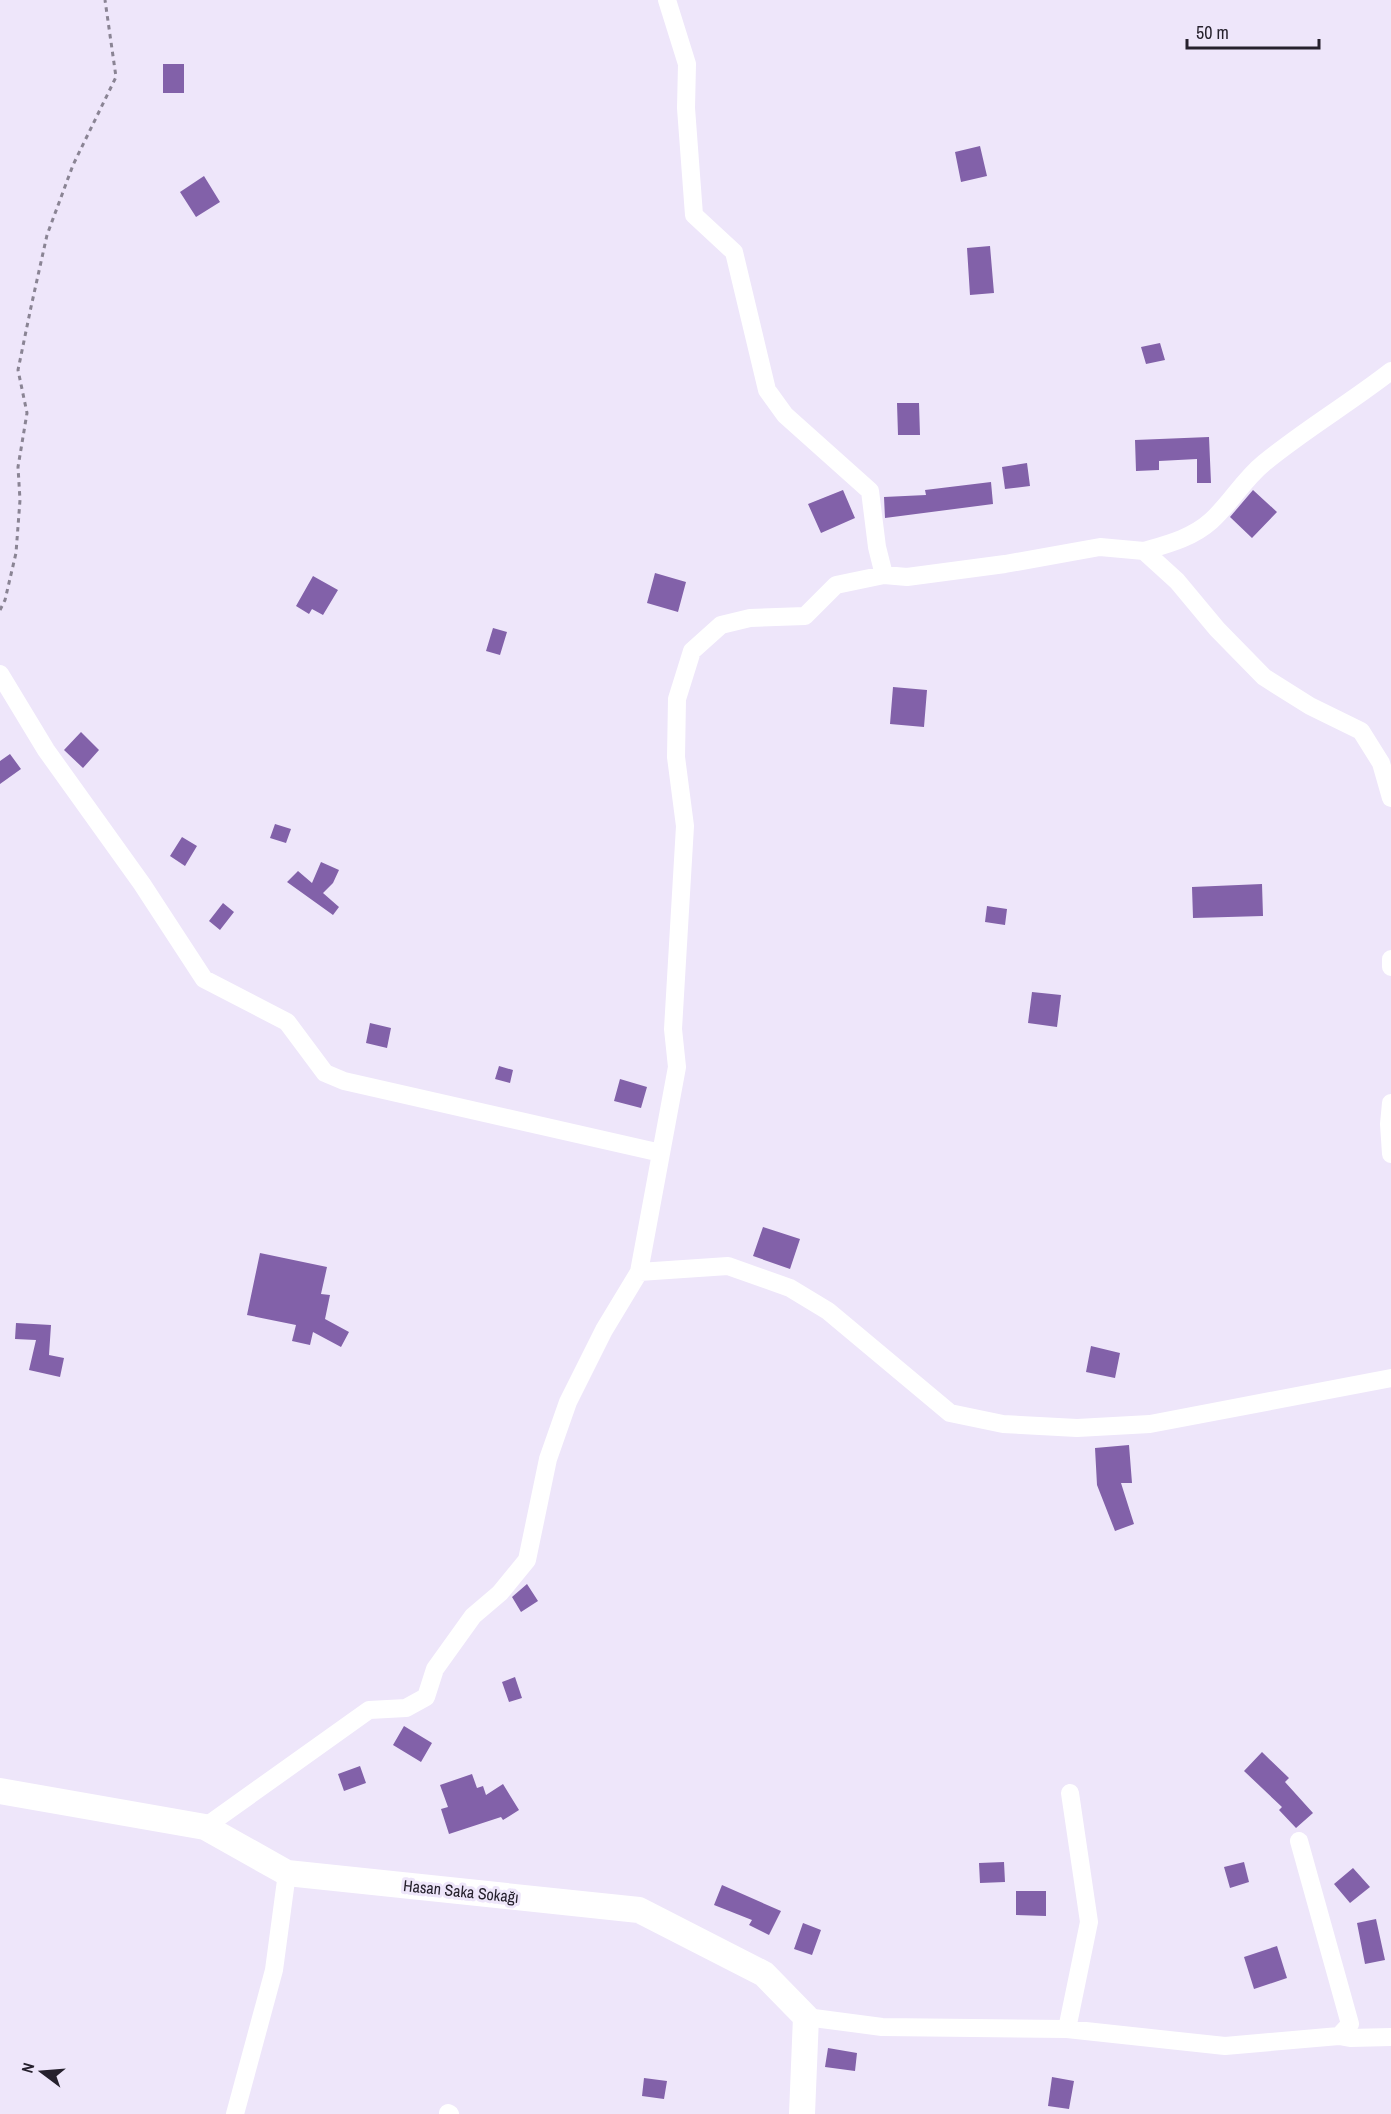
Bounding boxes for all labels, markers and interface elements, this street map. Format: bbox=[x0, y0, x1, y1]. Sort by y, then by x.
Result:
scale bar bbox=[1187, 12, 1319, 50]
text: 50 m bbox=[1196, 20, 1229, 45]
street label: Hasan Saka Sokağı bbox=[402, 1874, 520, 1908]
north arrow bbox=[12, 2042, 72, 2102]
text: N bbox=[16, 2060, 39, 2075]

